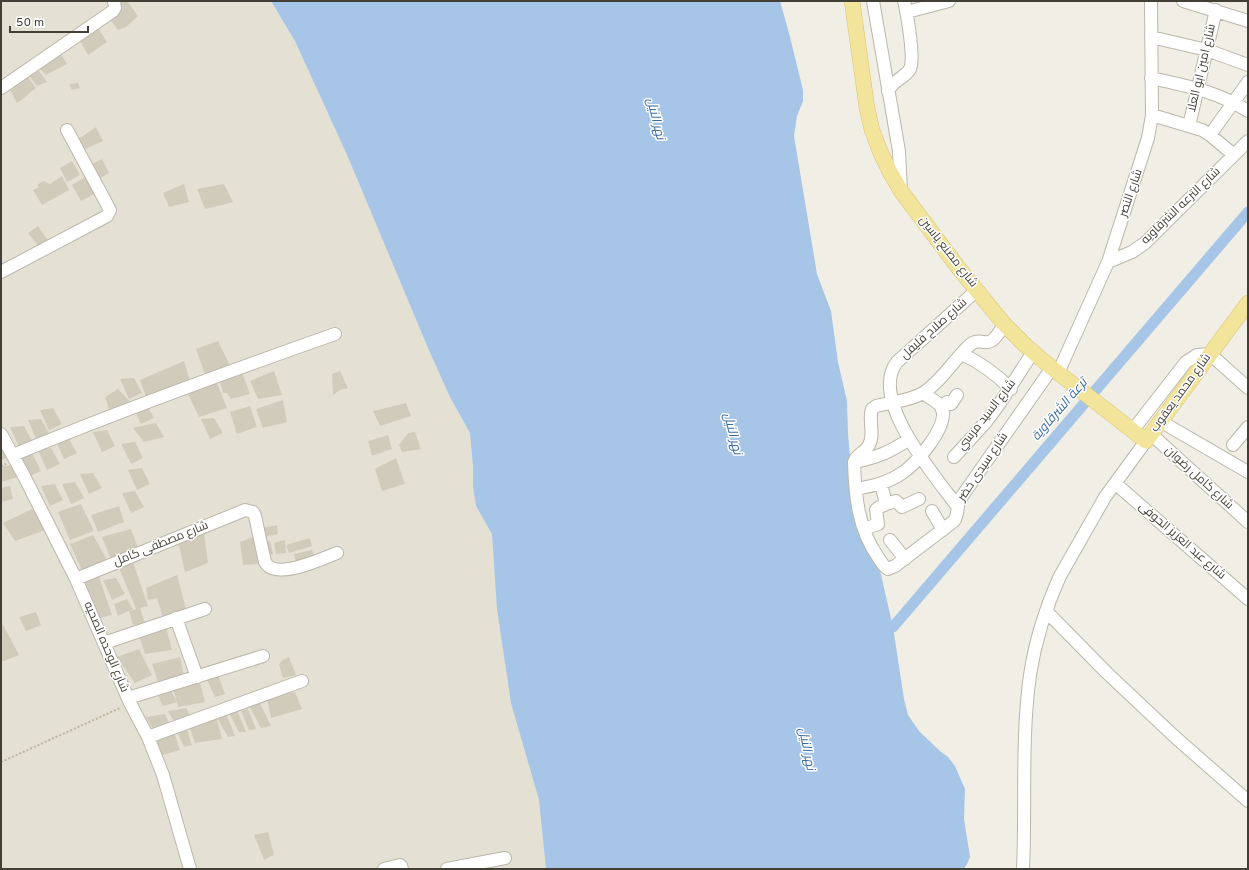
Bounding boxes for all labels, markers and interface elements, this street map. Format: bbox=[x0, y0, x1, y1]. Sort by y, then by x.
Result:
scale bar bbox=[10, 8, 88, 34]
text: 50 m bbox=[16, 15, 44, 31]
street label: شارع امين ابو العلا bbox=[1184, 22, 1220, 114]
water label: نهر النيل bbox=[642, 96, 668, 143]
street label: شارع الترعه الشرقاويه bbox=[1138, 164, 1224, 248]
street label: شارع النصر bbox=[1115, 167, 1147, 220]
street label: شارع مصنع ياسين bbox=[915, 213, 981, 291]
street label: شارع صلاح فليفل bbox=[897, 295, 971, 363]
street label: شارع محمد يعقوب bbox=[1147, 351, 1215, 435]
water label: ترعة الشرقاوية bbox=[1029, 374, 1093, 444]
street label: شارع السيد مرسي bbox=[954, 376, 1021, 455]
water label: نهر النيل bbox=[719, 411, 745, 458]
street label: شارع سيدى خضر bbox=[954, 429, 1012, 505]
street label: شارع كامل رضوان bbox=[1161, 443, 1237, 513]
street label: شارع عبد العزيز الحوفى bbox=[1135, 499, 1229, 583]
street label: شارع مصطفى كامل bbox=[111, 518, 211, 570]
street label: شارع الوحده الصحيه bbox=[80, 599, 132, 695]
water label: نهر النيل bbox=[794, 727, 818, 773]

